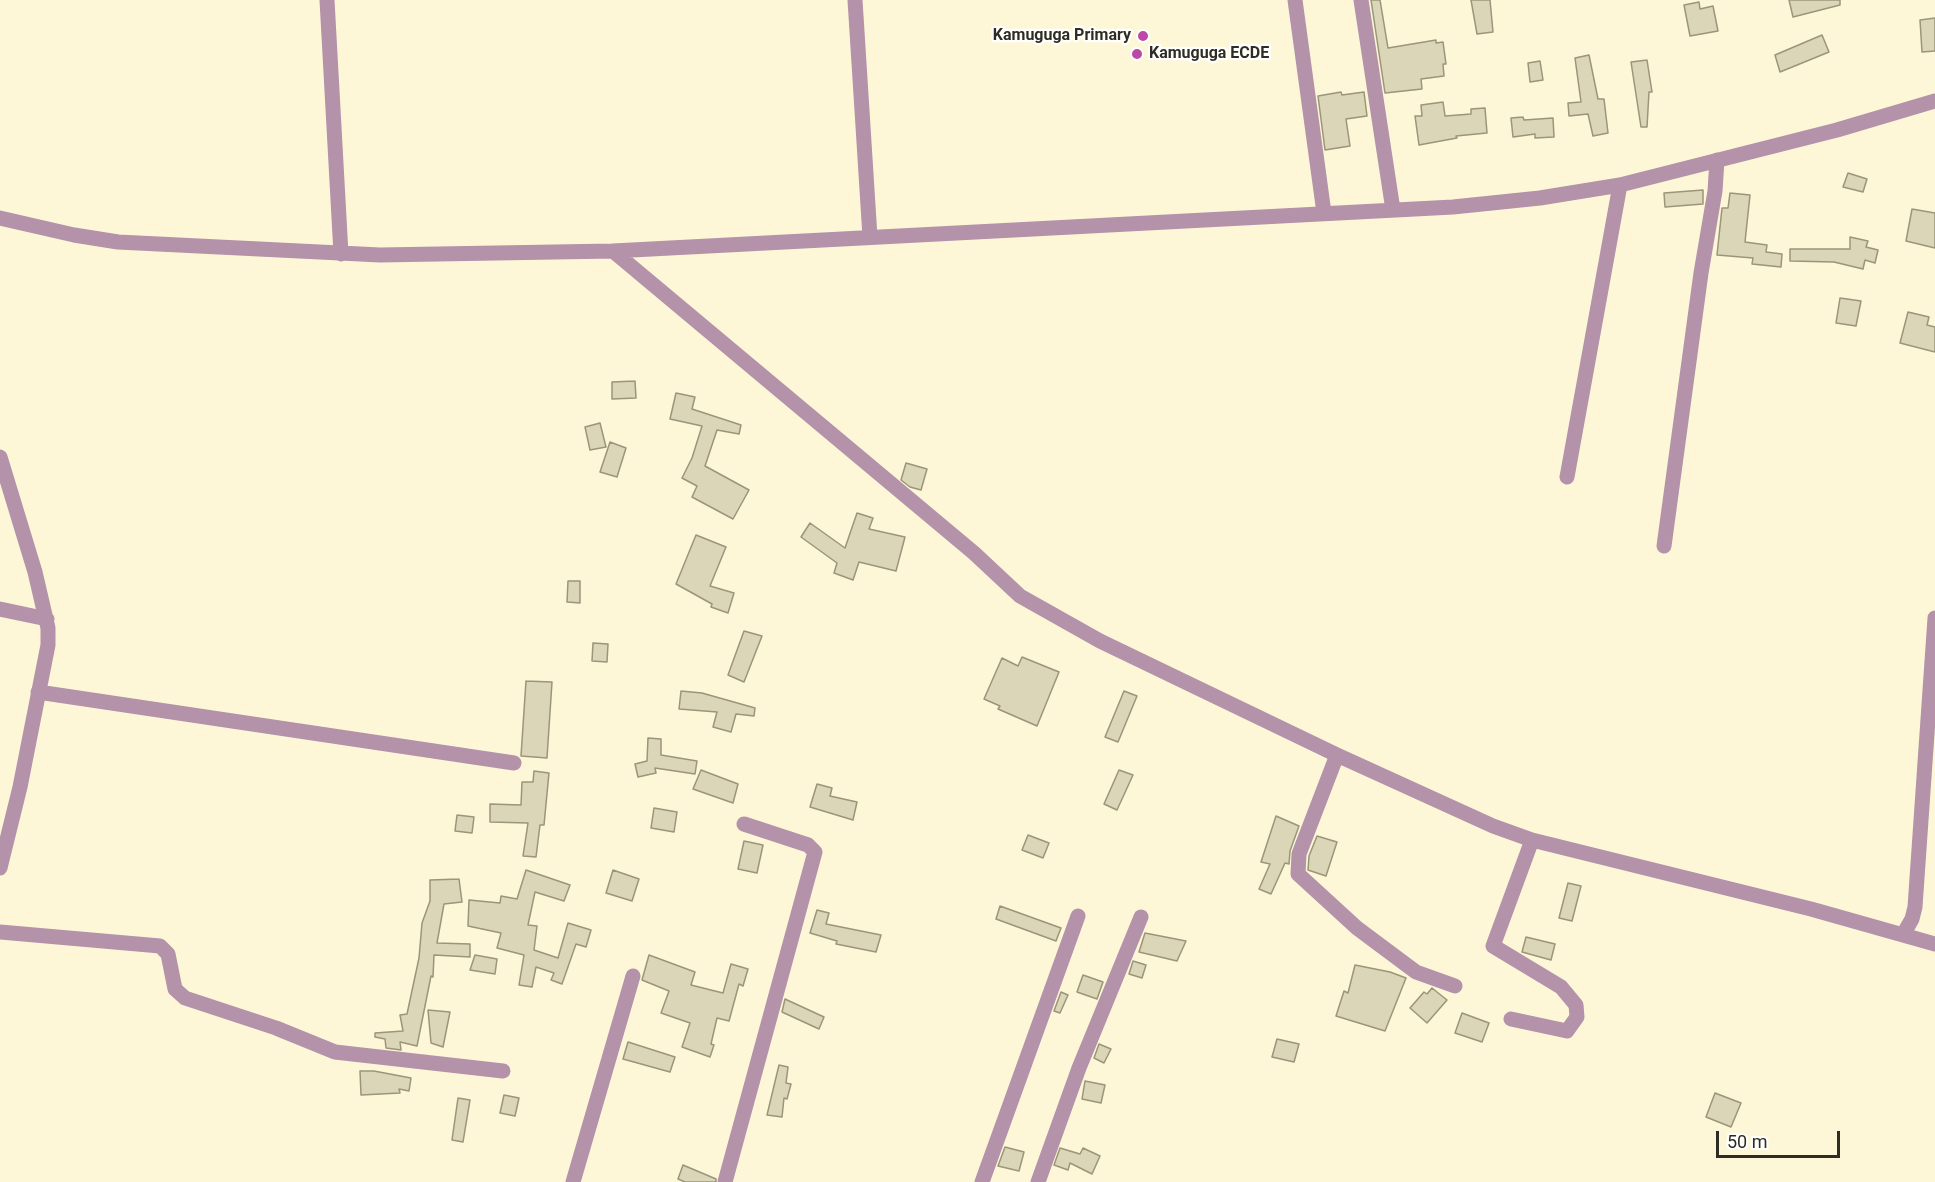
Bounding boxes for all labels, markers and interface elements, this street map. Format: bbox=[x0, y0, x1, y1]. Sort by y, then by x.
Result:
place label: Kamuguga Primary bbox=[993, 26, 1131, 46]
marker: Kamuguga Primary bbox=[1136, 29, 1150, 43]
place label: Kamuguga ECDE bbox=[1149, 44, 1269, 64]
marker: Kamuguga ECDE bbox=[1130, 47, 1144, 61]
scale bar bbox=[1719, 1119, 1844, 1157]
text: 50 m bbox=[1727, 1131, 1767, 1152]

